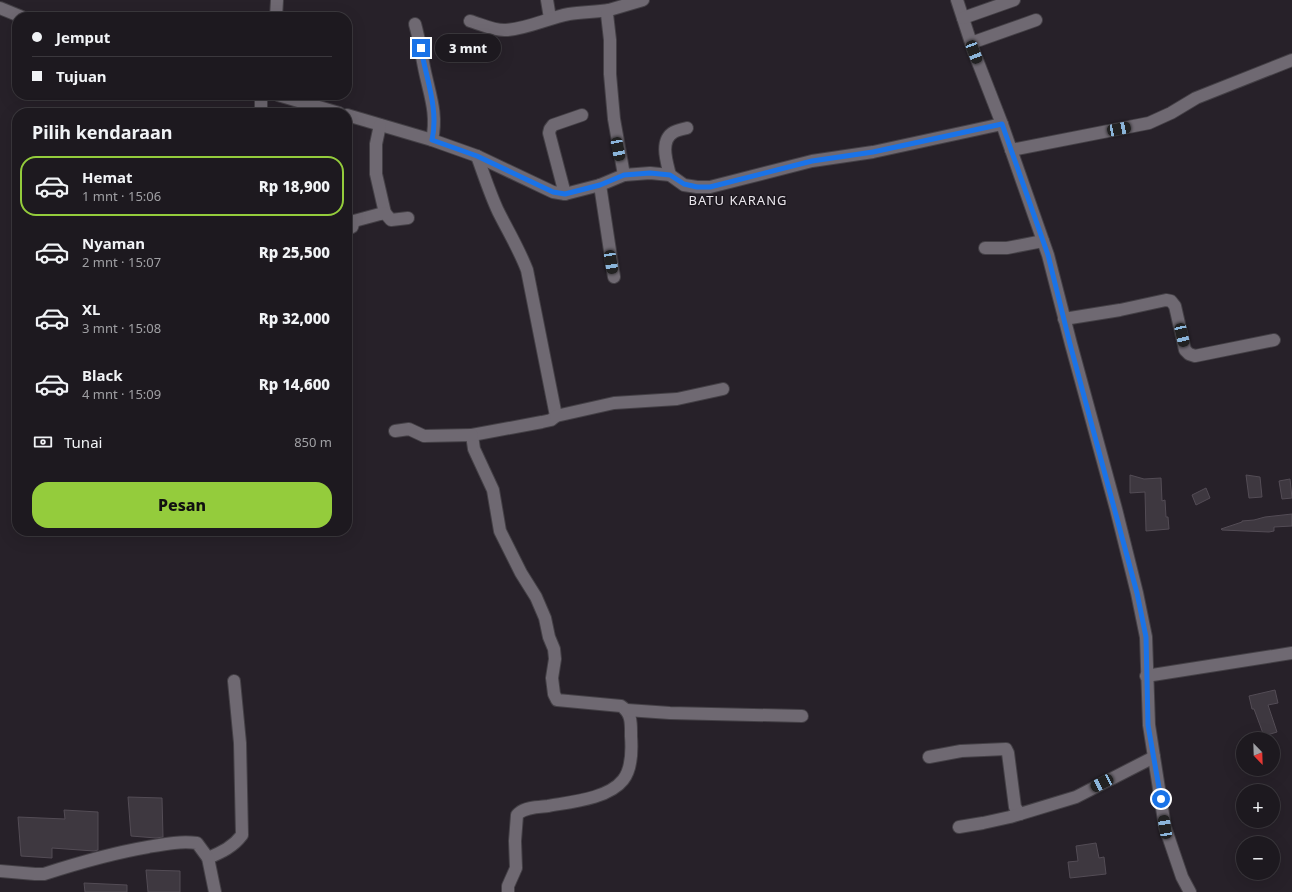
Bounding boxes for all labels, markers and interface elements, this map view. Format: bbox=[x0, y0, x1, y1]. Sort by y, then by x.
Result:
text: Jemput bbox=[56, 27, 110, 47]
callout: 3 mnt bbox=[435, 34, 501, 62]
route end bbox=[412, 39, 430, 57]
text: 3 mnt bbox=[449, 39, 487, 57]
car bbox=[964, 39, 984, 65]
text: Tujuan bbox=[56, 66, 107, 86]
text: Pilih kendaraan bbox=[32, 120, 172, 144]
car bbox=[1106, 121, 1132, 137]
car bbox=[610, 136, 626, 162]
text: Hemat bbox=[82, 167, 133, 187]
icon: car bbox=[34, 168, 70, 204]
text: Rp 18,900 bbox=[259, 176, 330, 196]
text: 1 mnt · 15:06 bbox=[82, 187, 161, 205]
district label: BATU KARANG bbox=[688, 191, 788, 209]
text: Nyaman bbox=[82, 233, 145, 253]
icon: car bbox=[34, 234, 70, 270]
text: Rp 25,500 bbox=[259, 242, 330, 262]
car bbox=[603, 249, 619, 275]
text: 2 mnt · 15:07 bbox=[82, 253, 161, 271]
text: XL bbox=[82, 299, 100, 319]
icon: car bbox=[34, 300, 70, 336]
text: Rp 32,000 bbox=[259, 308, 330, 328]
text: 3 mnt · 15:08 bbox=[82, 319, 161, 337]
car bbox=[1173, 322, 1191, 348]
text: Black bbox=[82, 365, 122, 385]
icon: car bbox=[34, 366, 70, 402]
text: Rp 14,600 bbox=[259, 374, 330, 394]
text: 4 mnt · 15:09 bbox=[82, 385, 161, 403]
icon: cash bbox=[32, 431, 54, 453]
text: Tunai bbox=[64, 432, 102, 452]
text: 850 m bbox=[294, 433, 332, 451]
button: Pesan bbox=[32, 482, 332, 528]
north arrow bbox=[1236, 732, 1280, 776]
map controls bbox=[1236, 732, 1280, 880]
car bbox=[1089, 772, 1115, 794]
button: + bbox=[1236, 784, 1280, 828]
route start bbox=[1152, 790, 1170, 808]
car bbox=[1157, 814, 1173, 840]
button: − bbox=[1236, 836, 1280, 880]

